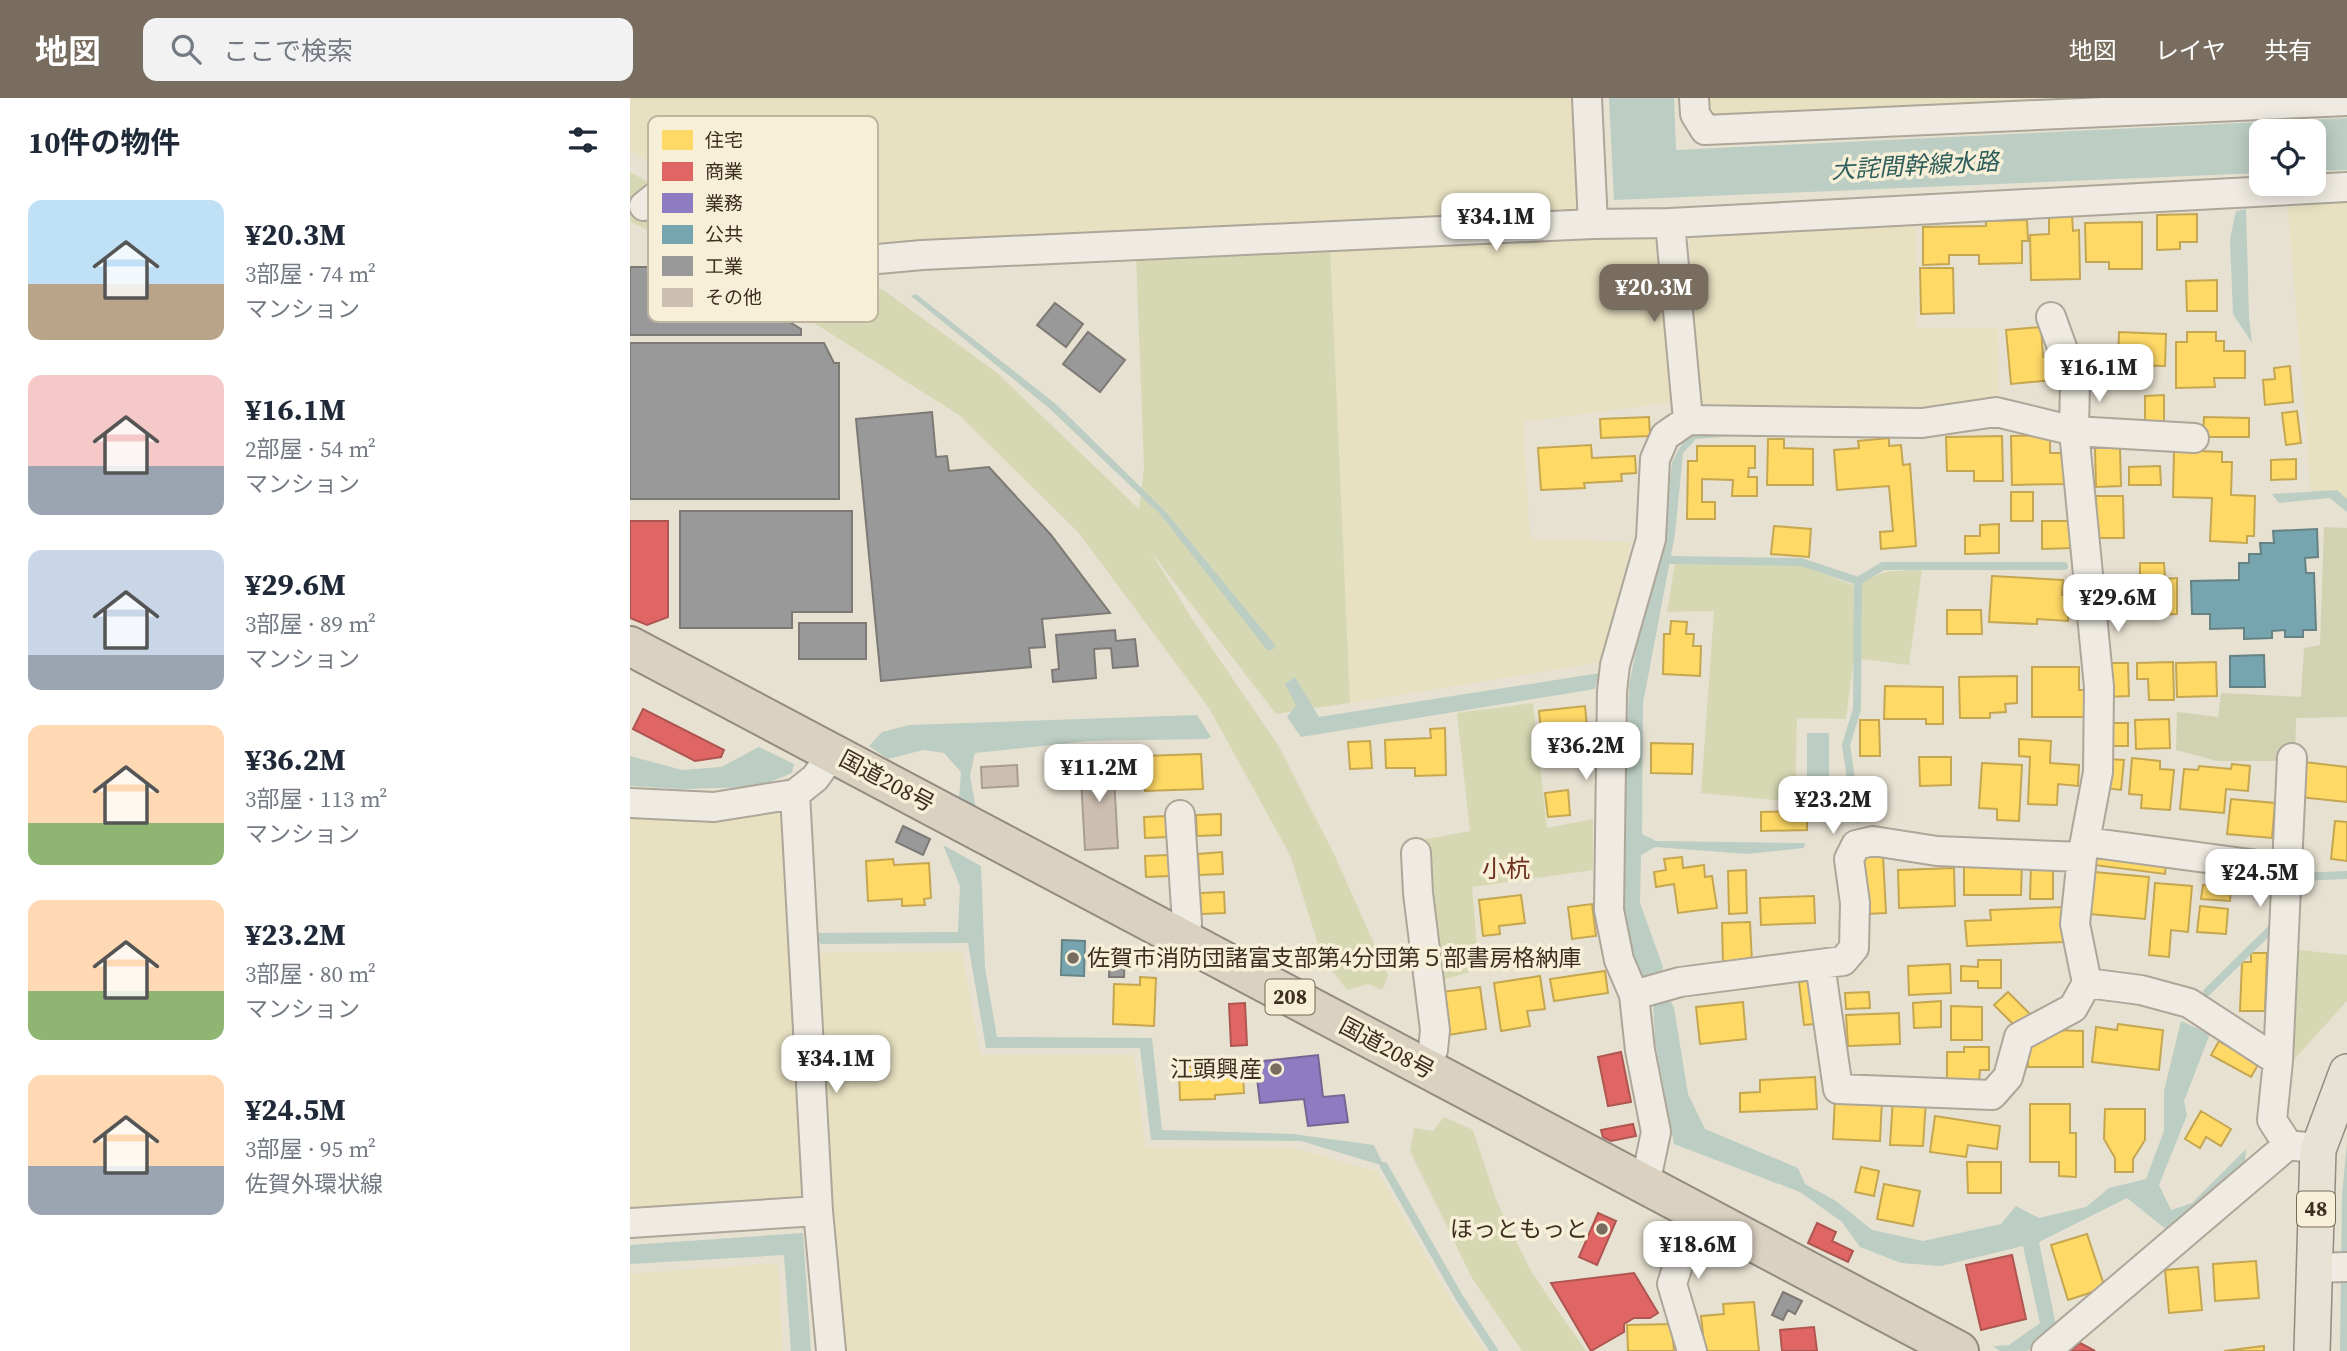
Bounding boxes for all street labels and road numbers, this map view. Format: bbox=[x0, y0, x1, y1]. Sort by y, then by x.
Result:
street label: 国道208号 bbox=[834, 743, 940, 819]
road number: 208 bbox=[1266, 979, 1314, 1014]
street label: 国道208号 bbox=[1334, 1010, 1440, 1086]
road number: 48 bbox=[2297, 1192, 2335, 1226]

